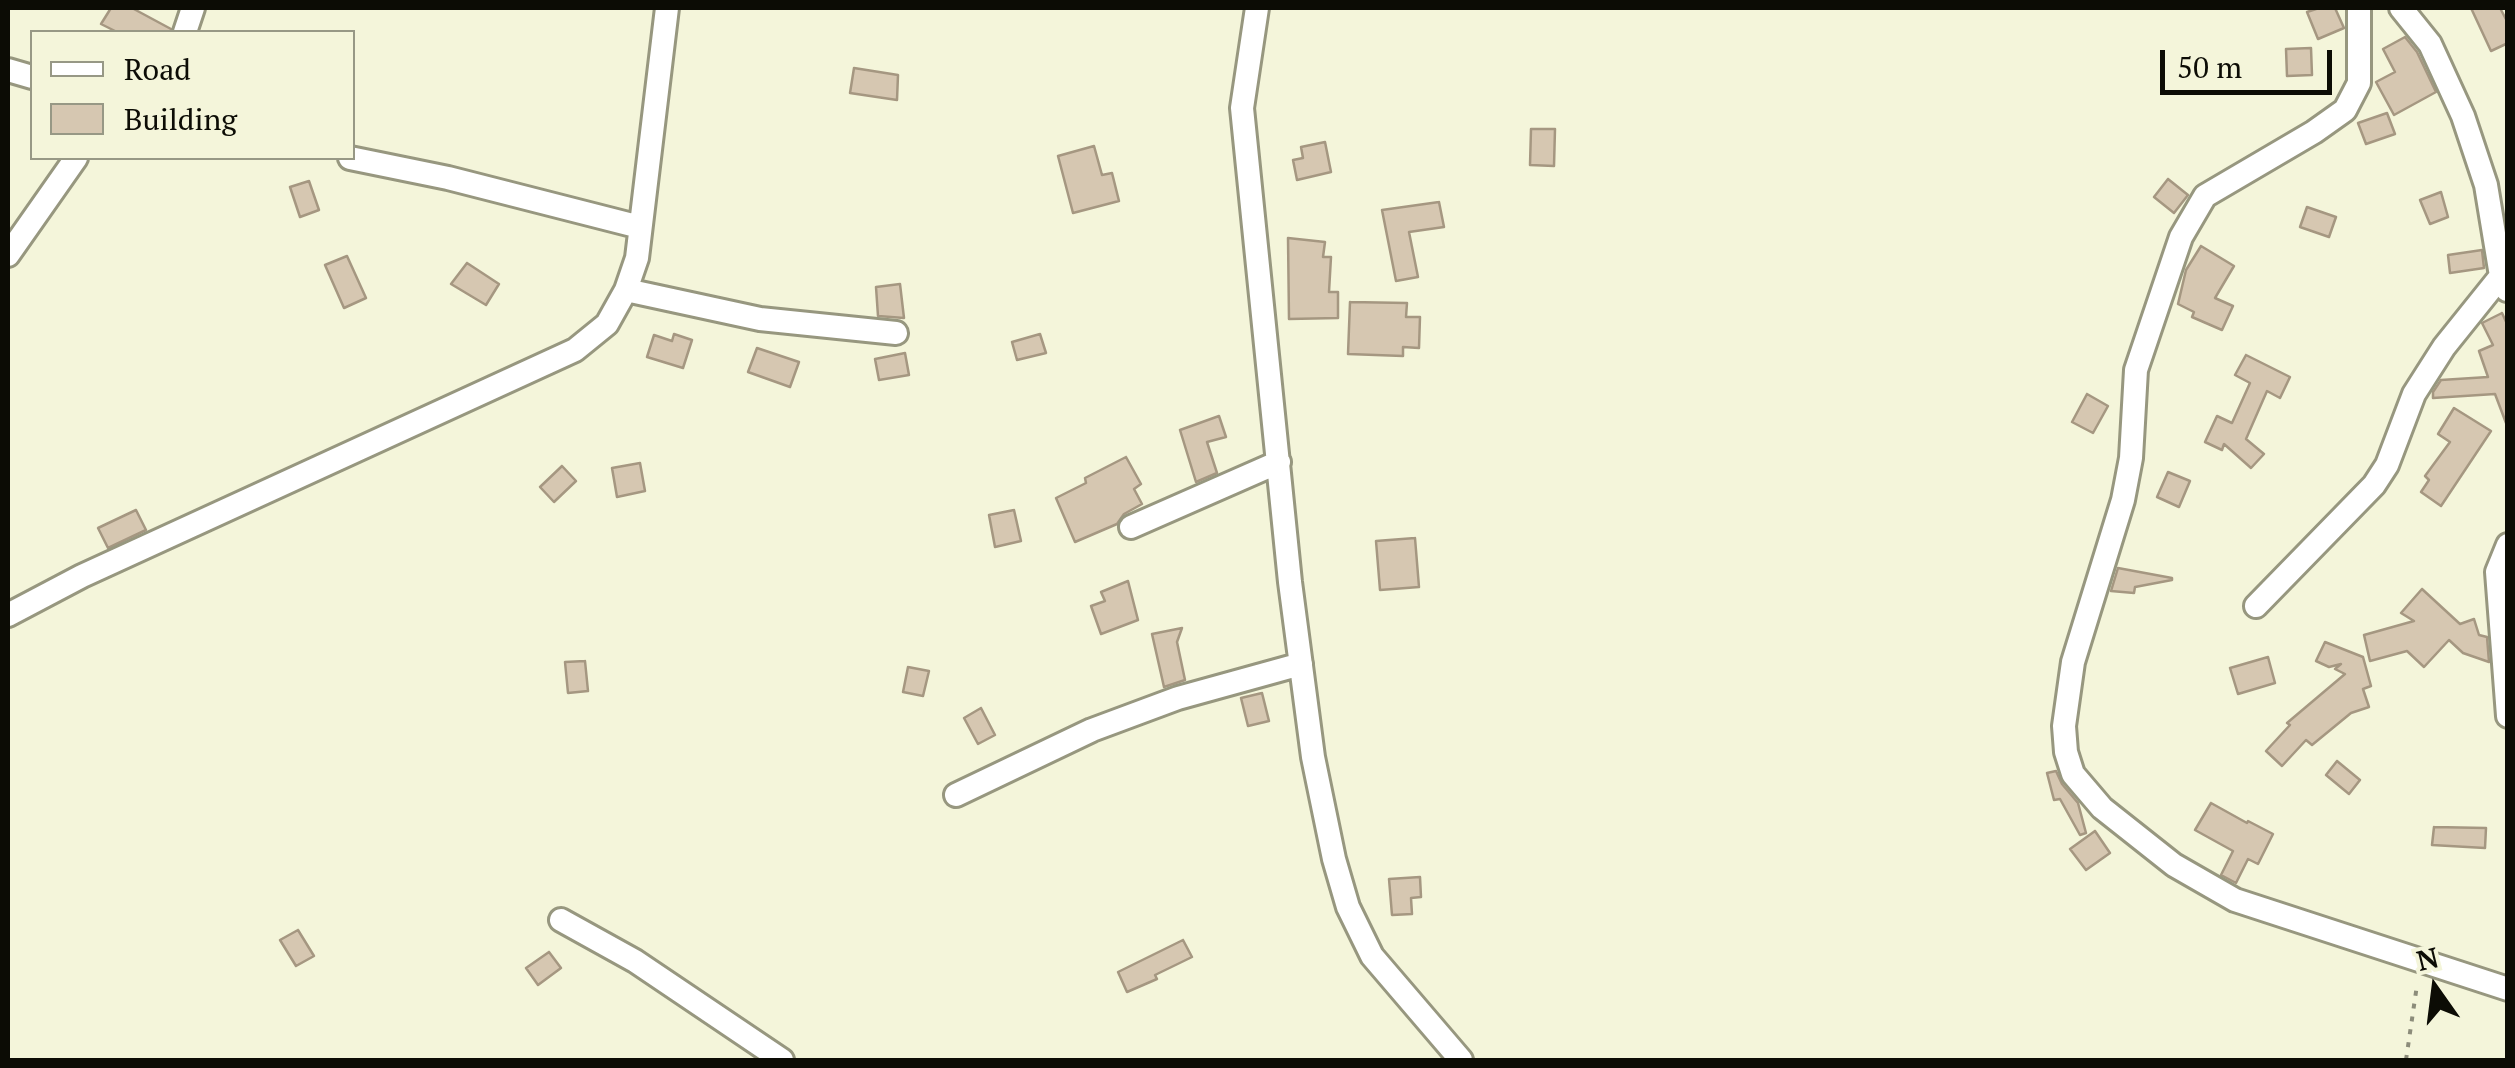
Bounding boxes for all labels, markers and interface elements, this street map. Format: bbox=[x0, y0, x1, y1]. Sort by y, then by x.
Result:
legend bbox=[30, 30, 355, 160]
scale bar bbox=[2165, 30, 2338, 92]
text: 50 m bbox=[2177, 47, 2242, 87]
text: Road bbox=[124, 49, 191, 89]
text: Building bbox=[124, 99, 237, 139]
north arrow bbox=[2385, 938, 2485, 1038]
text: N bbox=[2413, 938, 2442, 979]

